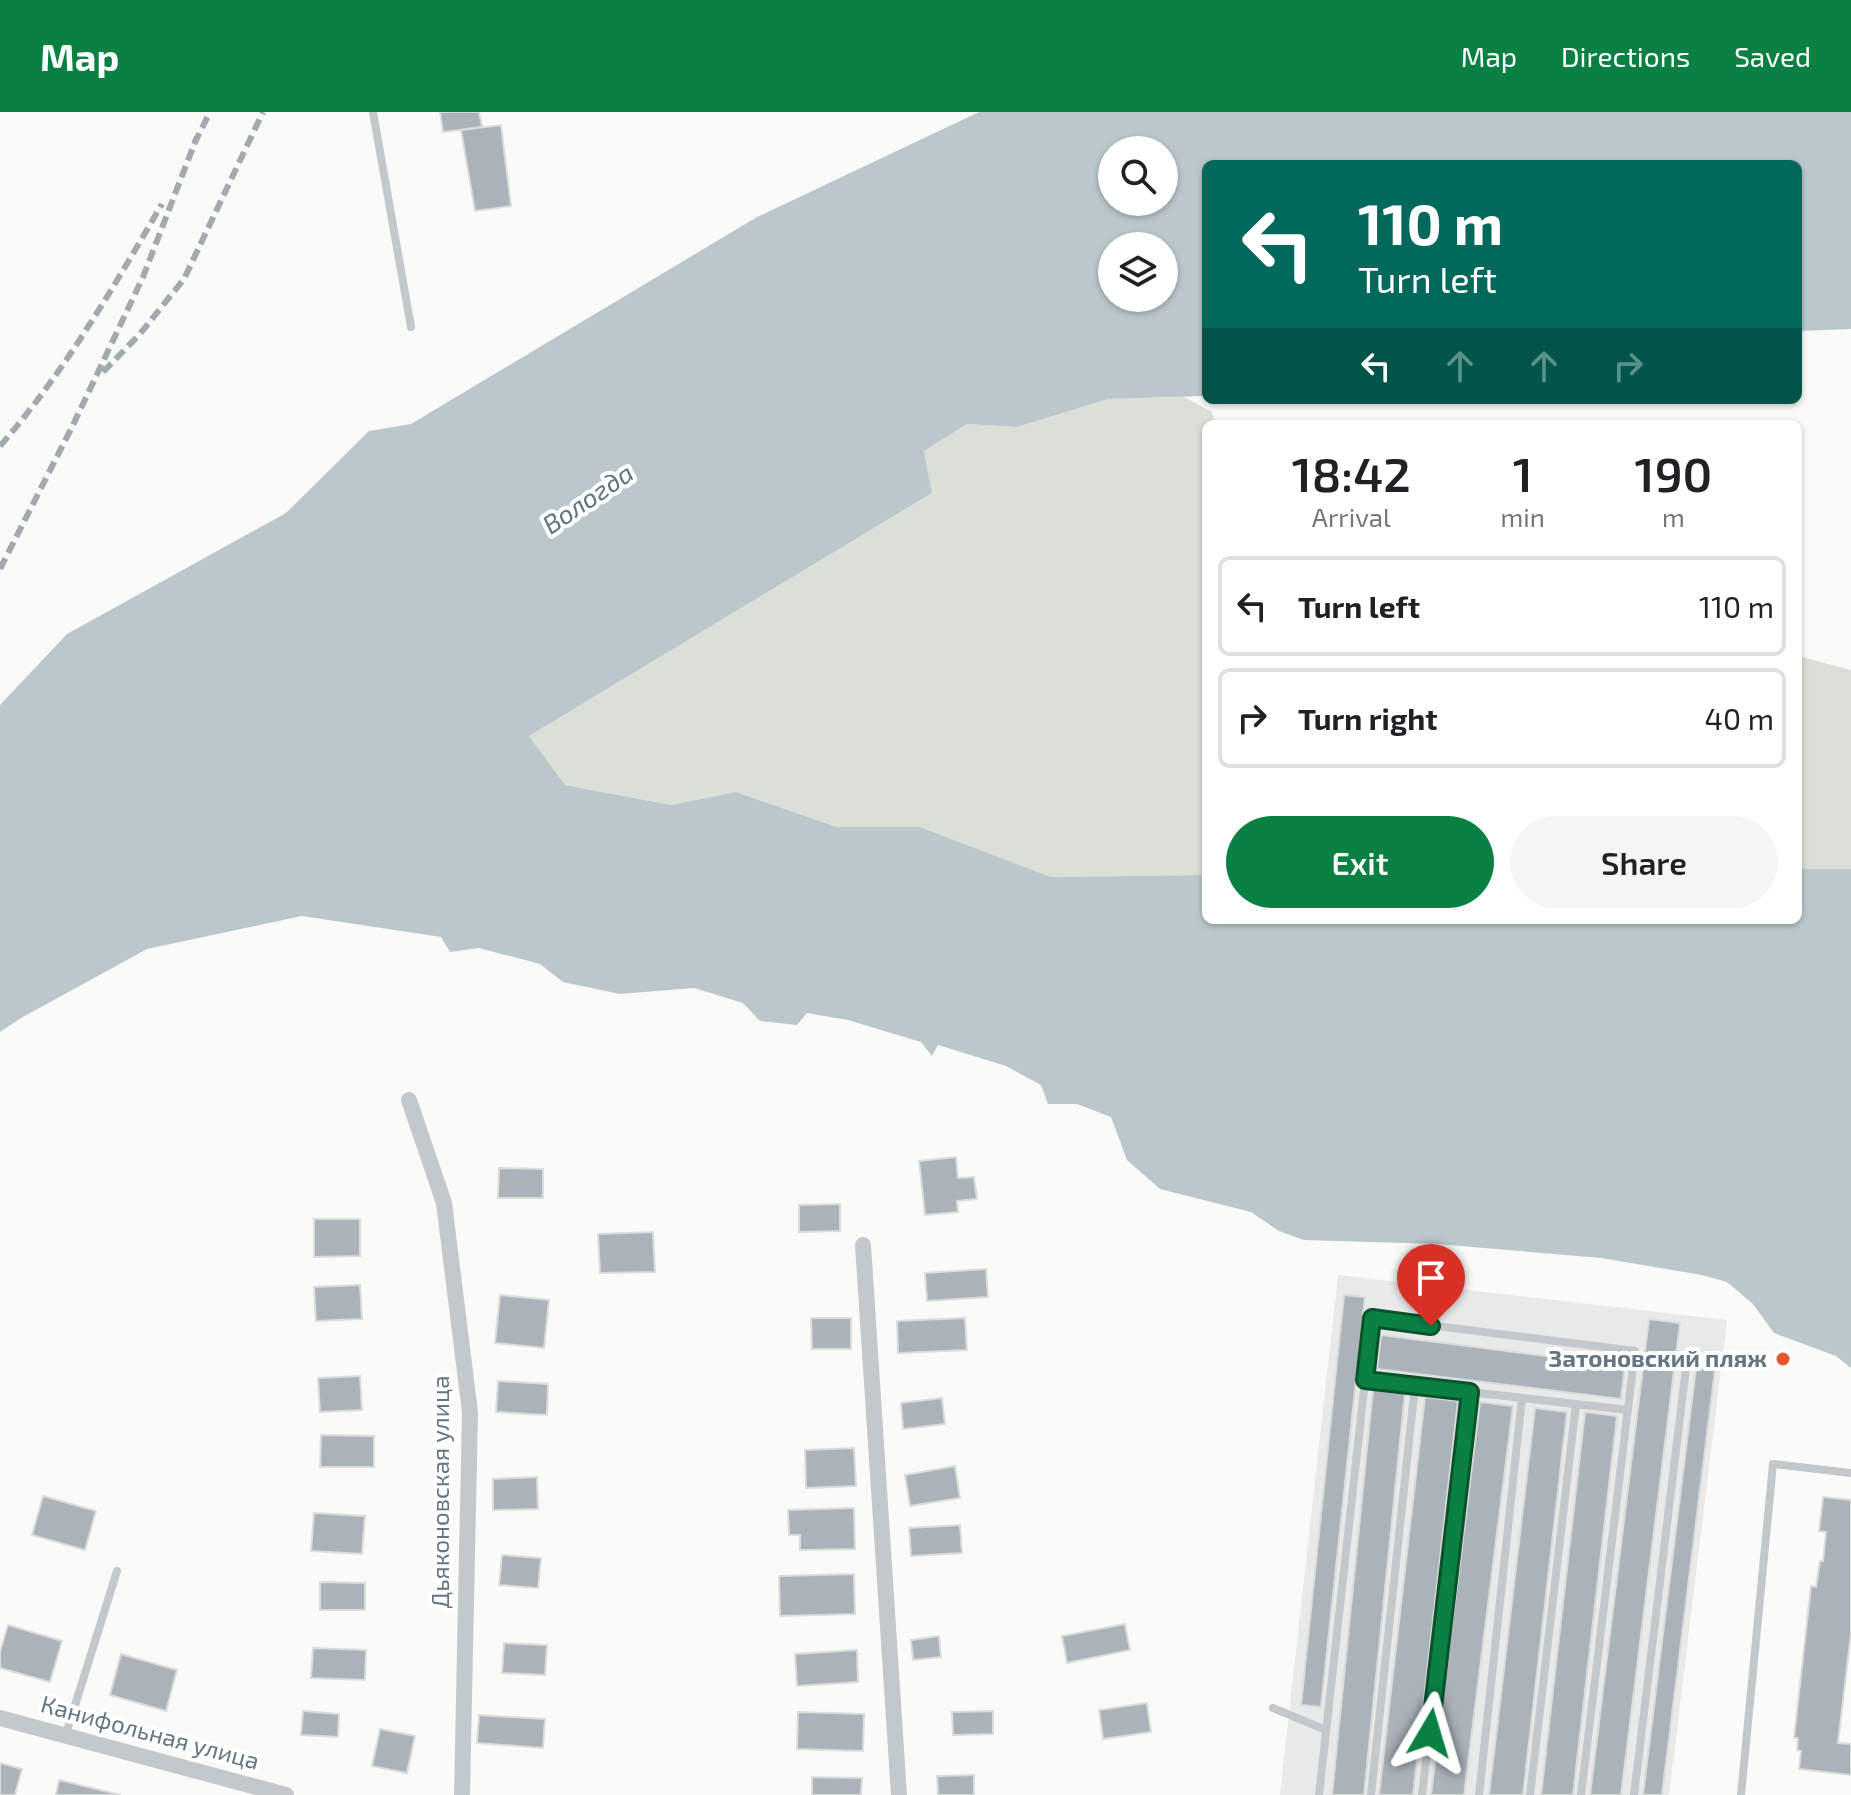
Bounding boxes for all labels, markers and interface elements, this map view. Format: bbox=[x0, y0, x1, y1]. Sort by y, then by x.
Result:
text: Map bbox=[40, 33, 119, 79]
text: Map bbox=[1461, 39, 1517, 73]
text: Directions bbox=[1561, 39, 1690, 73]
text: Saved bbox=[1734, 39, 1811, 73]
map controls bbox=[1098, 136, 1178, 312]
button: search bbox=[1098, 136, 1178, 216]
text: 110 m bbox=[1358, 189, 1503, 256]
icon: left bbox=[1226, 192, 1330, 296]
button: layers bbox=[1098, 232, 1178, 312]
text: Turn left bbox=[1358, 257, 1497, 300]
icon: left bbox=[1354, 344, 1398, 388]
icon: ahead bbox=[1438, 344, 1482, 388]
icon: ahead bbox=[1522, 344, 1566, 388]
icon: right bbox=[1606, 344, 1650, 388]
text: 18:42 bbox=[1292, 444, 1411, 502]
text: 1 bbox=[1513, 444, 1533, 502]
text: 190 bbox=[1635, 444, 1712, 502]
water label: Вологда bbox=[536, 456, 638, 539]
text: Arrival bbox=[1312, 501, 1391, 532]
text: min bbox=[1501, 501, 1545, 532]
text: m bbox=[1662, 501, 1685, 532]
icon: left bbox=[1230, 584, 1274, 628]
text: Turn left bbox=[1298, 588, 1420, 624]
text: 110 m bbox=[1699, 588, 1774, 624]
icon: right bbox=[1230, 696, 1274, 740]
text: Turn right bbox=[1298, 700, 1438, 736]
text: 40 m bbox=[1704, 700, 1774, 736]
button: Exit bbox=[1226, 816, 1494, 908]
button: Share bbox=[1510, 816, 1778, 908]
pin bbox=[1397, 1244, 1465, 1326]
icon: arrive bbox=[1409, 1256, 1453, 1300]
place label: Затоновский пляж bbox=[1549, 1343, 1767, 1372]
marker: Затоновский пляж bbox=[1774, 1350, 1792, 1368]
street label: Дьяконовская улица bbox=[425, 1376, 455, 1608]
street label: Канифольная улица bbox=[38, 1688, 263, 1776]
position arrow bbox=[1388, 1691, 1472, 1775]

